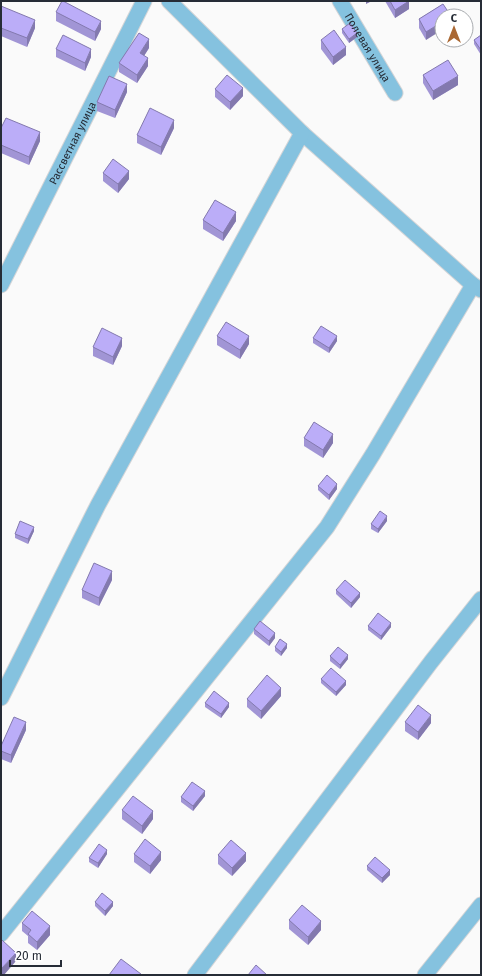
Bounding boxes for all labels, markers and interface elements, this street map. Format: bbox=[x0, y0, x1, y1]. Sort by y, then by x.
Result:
north arrow bbox=[434, 8, 474, 48]
street label: Полевая улица bbox=[342, 11, 393, 84]
text: С bbox=[451, 12, 458, 25]
street label: Рассветная улица bbox=[47, 100, 99, 187]
scale bar bbox=[10, 942, 61, 968]
text: 20 m bbox=[16, 949, 42, 963]

